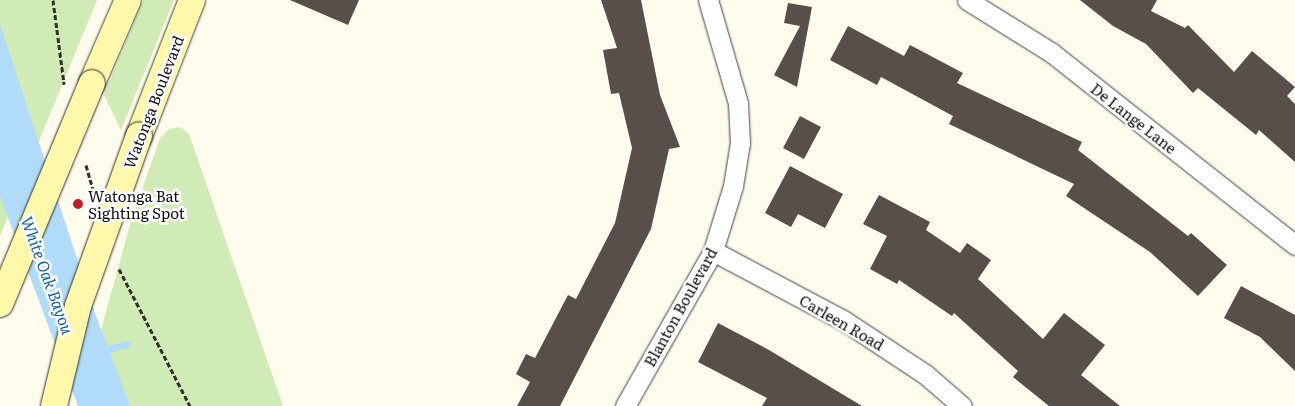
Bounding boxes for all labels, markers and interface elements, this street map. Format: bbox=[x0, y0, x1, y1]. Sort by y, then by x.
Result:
street label: Watonga Boulevard bbox=[119, 33, 187, 171]
street label: De Lange Lane bbox=[1088, 79, 1180, 157]
place label: Watonga Bat Sighting Spot bbox=[88, 186, 185, 221]
marker: Watonga Bat Sighting Spot bbox=[72, 198, 84, 210]
water label: White Oak Bayou bbox=[18, 213, 78, 337]
street label: Blanton Boulevard bbox=[640, 244, 720, 370]
street label: Carleen Road bbox=[797, 291, 887, 353]

